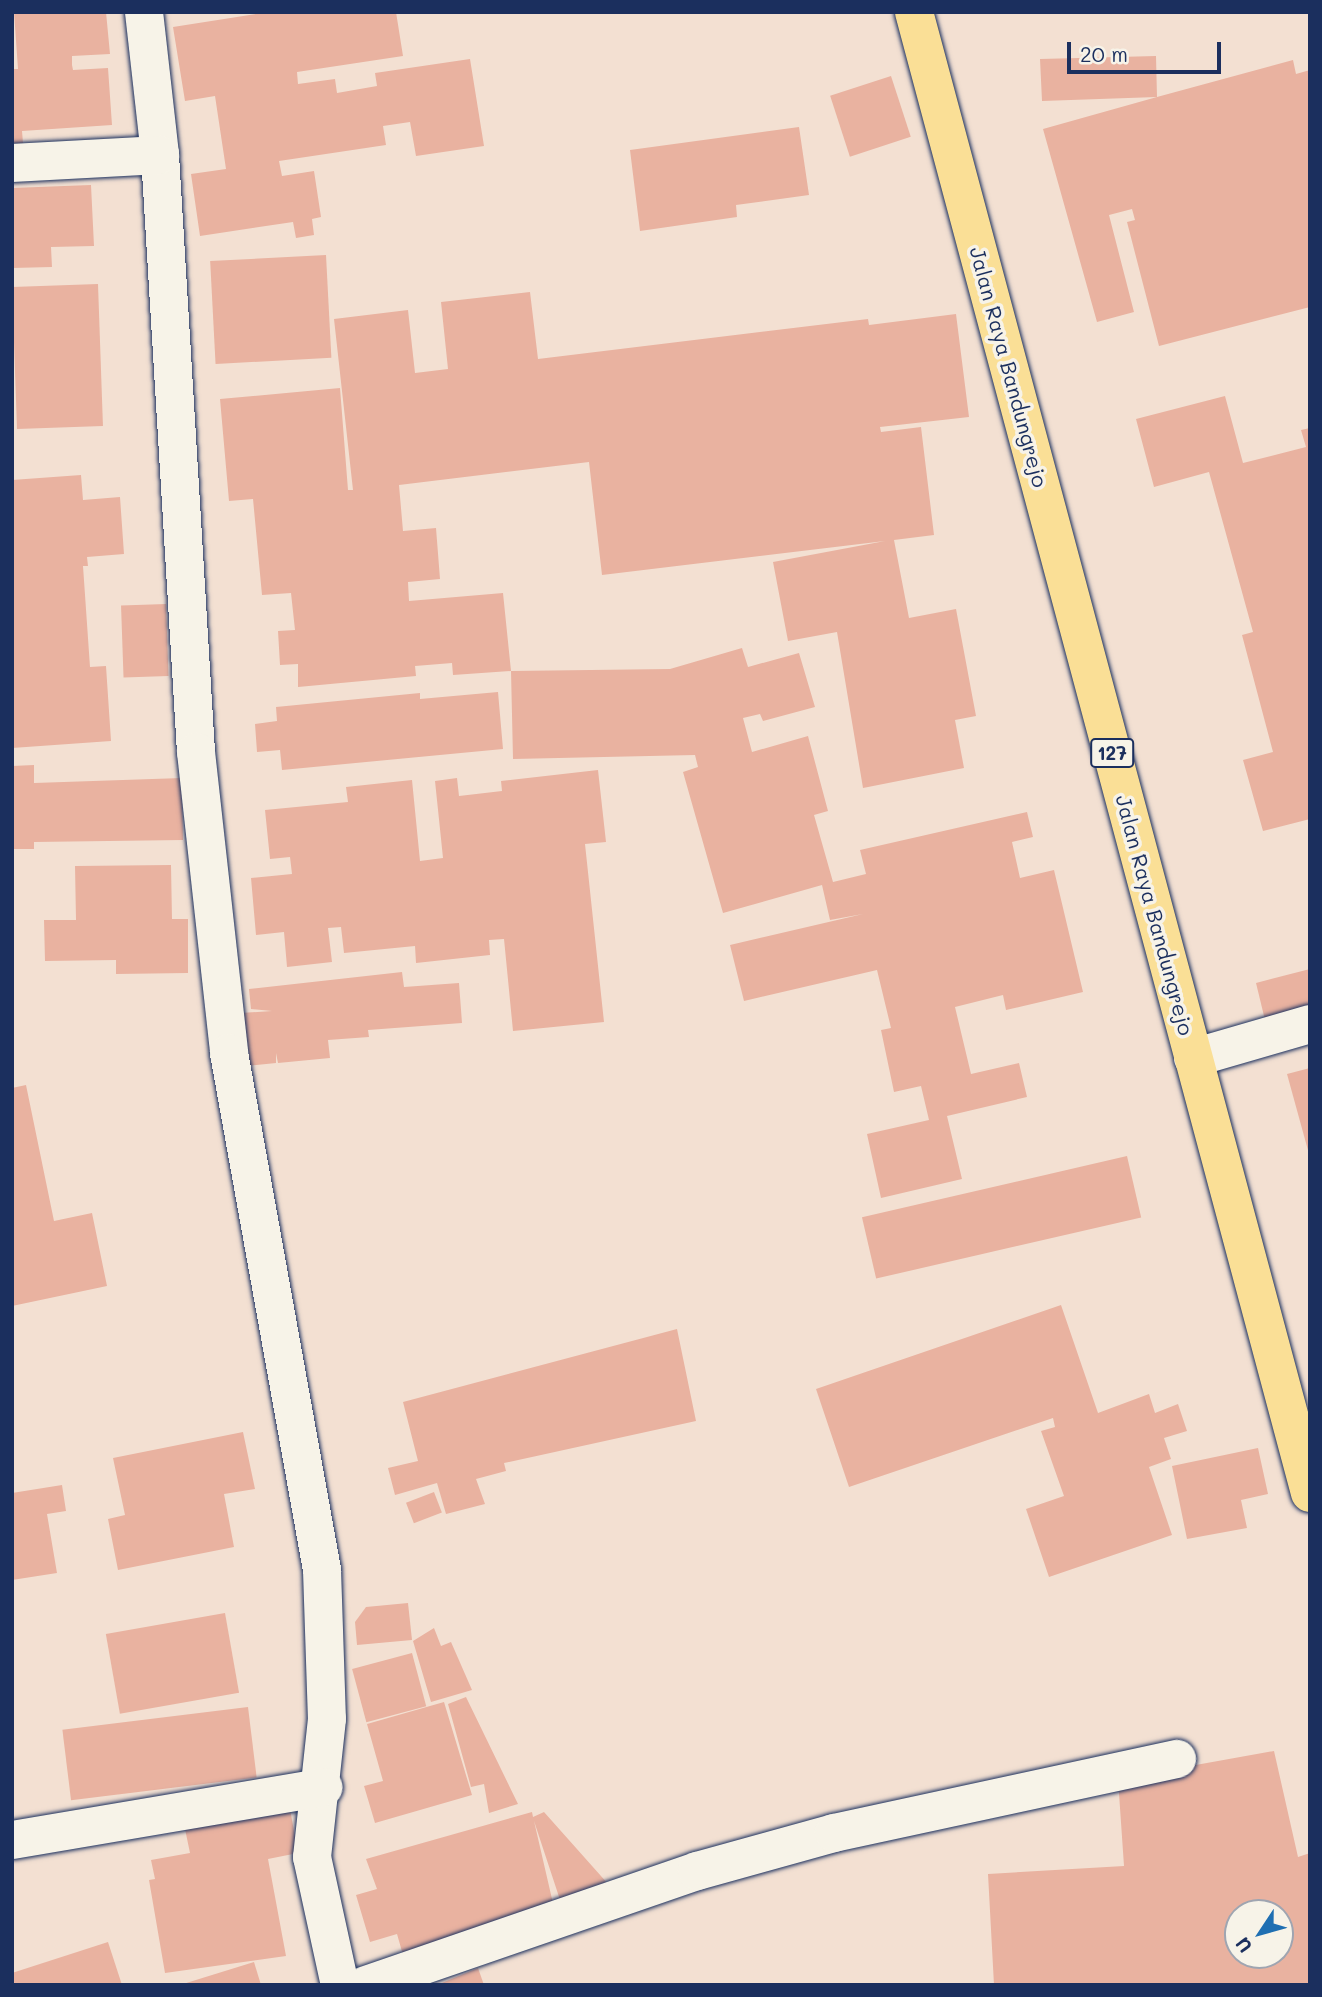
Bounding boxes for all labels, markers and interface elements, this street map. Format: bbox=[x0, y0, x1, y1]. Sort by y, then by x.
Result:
scale bar bbox=[1070, 28, 1224, 72]
text: 20 m bbox=[1080, 40, 1128, 67]
street label: Jalan Raya Bandungrejo bbox=[965, 244, 1053, 490]
road number: 127 bbox=[1089, 738, 1135, 768]
street label: Jalan Raya Bandungrejo bbox=[1111, 792, 1199, 1038]
north arrow bbox=[1224, 1899, 1294, 1969]
text: U bbox=[1229, 1933, 1257, 1958]

